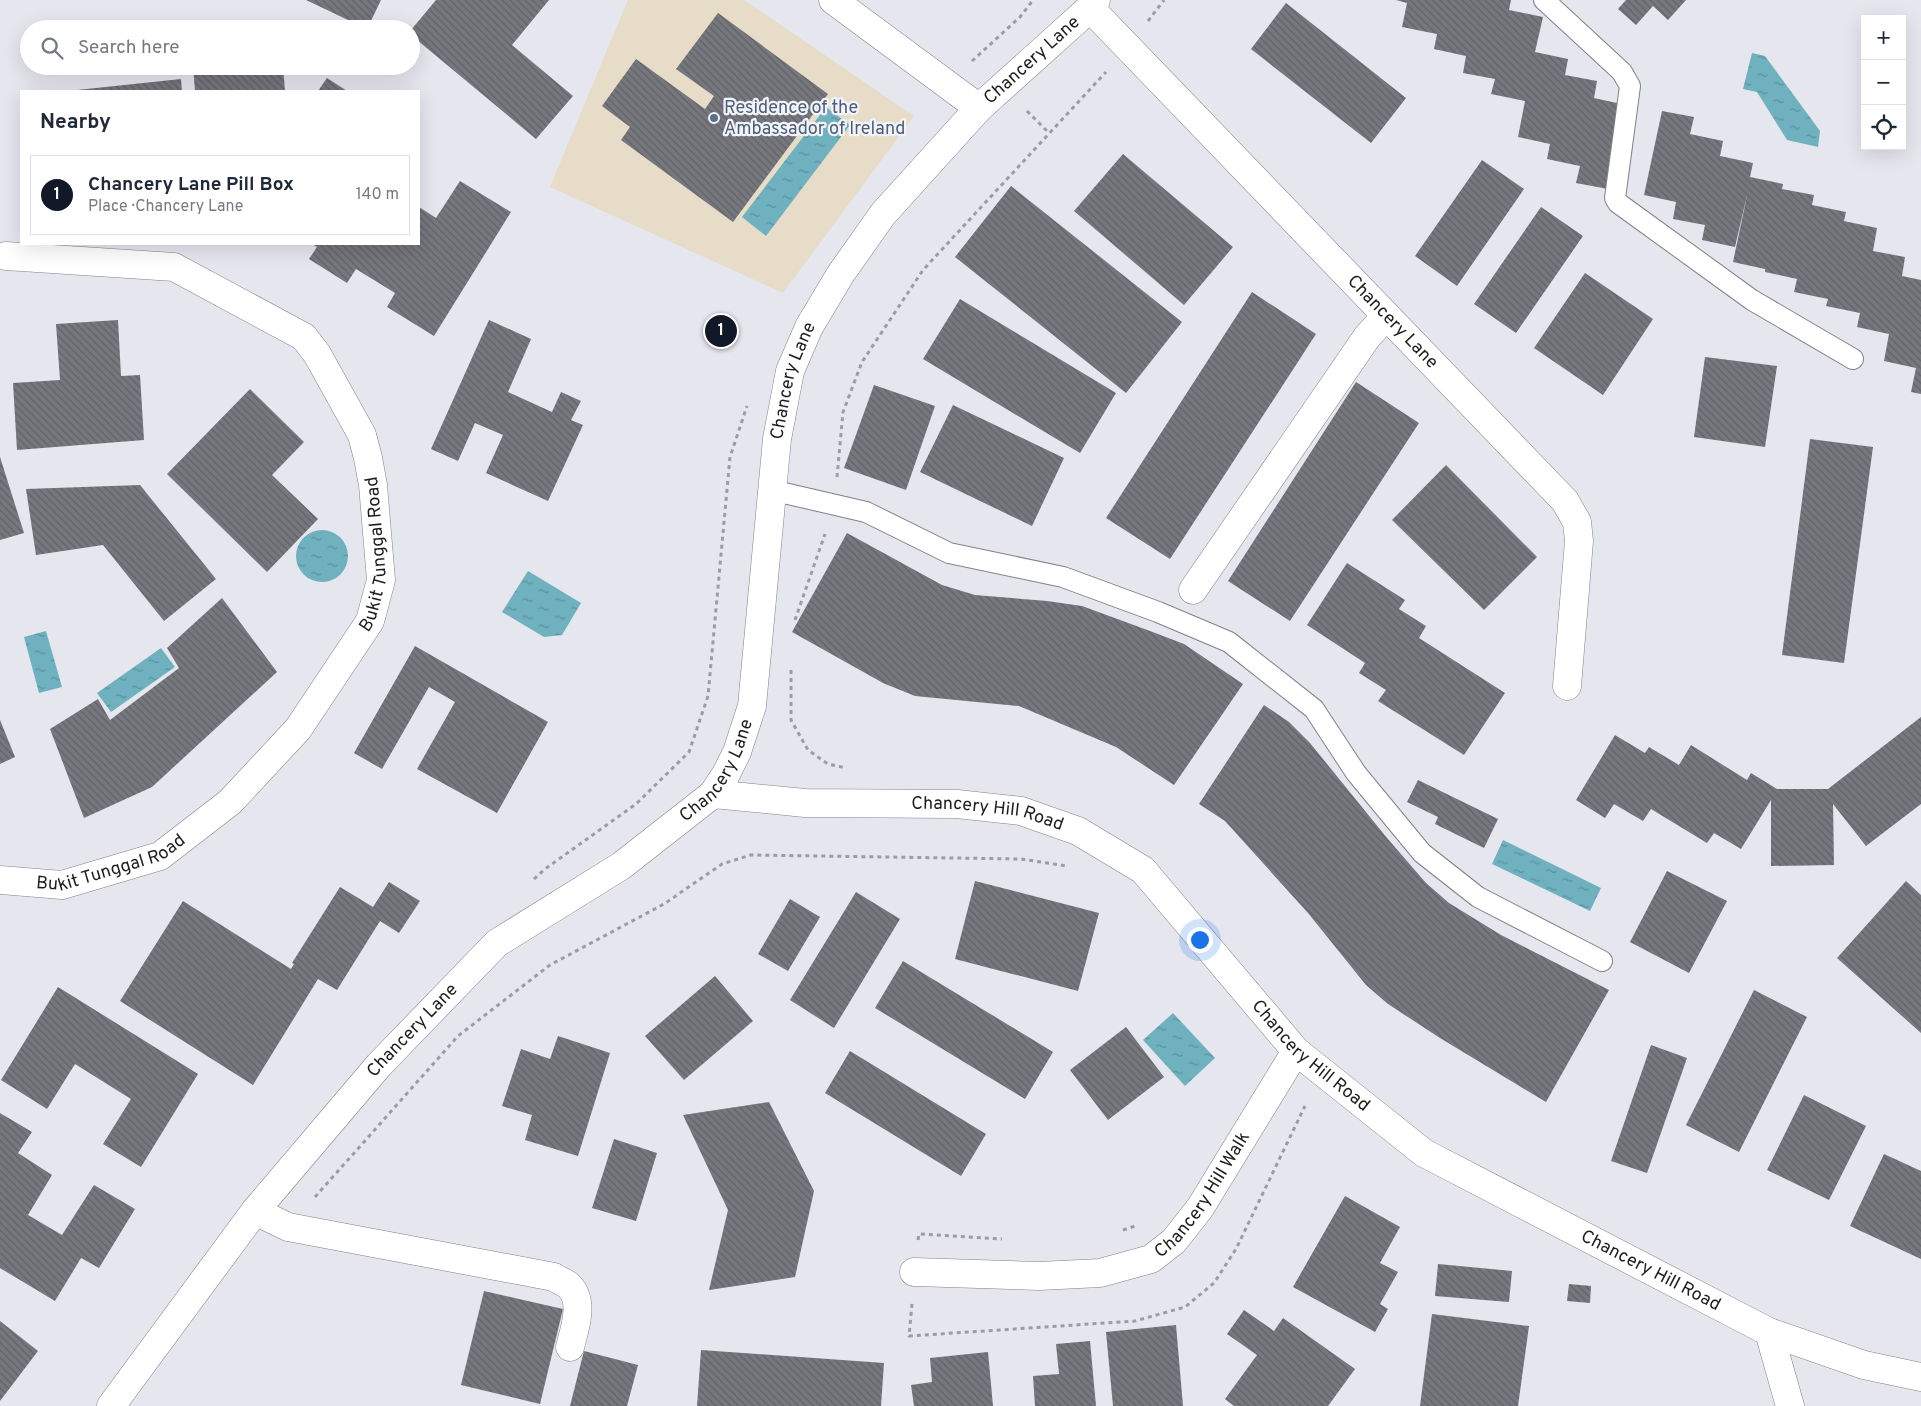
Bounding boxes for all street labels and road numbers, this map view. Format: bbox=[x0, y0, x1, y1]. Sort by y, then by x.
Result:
street label: Chancery Lane bbox=[979, 11, 1085, 110]
street label: Chancery Lane bbox=[1342, 270, 1443, 374]
street label: Chancery Lane bbox=[766, 319, 821, 442]
street label: Bukit Tunggal Road bbox=[354, 475, 393, 637]
street label: Chancery Lane bbox=[675, 716, 758, 827]
street label: Chancery Hill Road bbox=[911, 792, 1067, 837]
street label: Bukit Tunggal Road bbox=[35, 829, 190, 897]
street label: Chancery Lane bbox=[362, 979, 463, 1082]
street label: Chancery Hill Road bbox=[1246, 995, 1375, 1117]
street label: Chancery Hill Walk bbox=[1150, 1128, 1255, 1263]
street label: Chancery Hill Road bbox=[1577, 1225, 1724, 1316]

